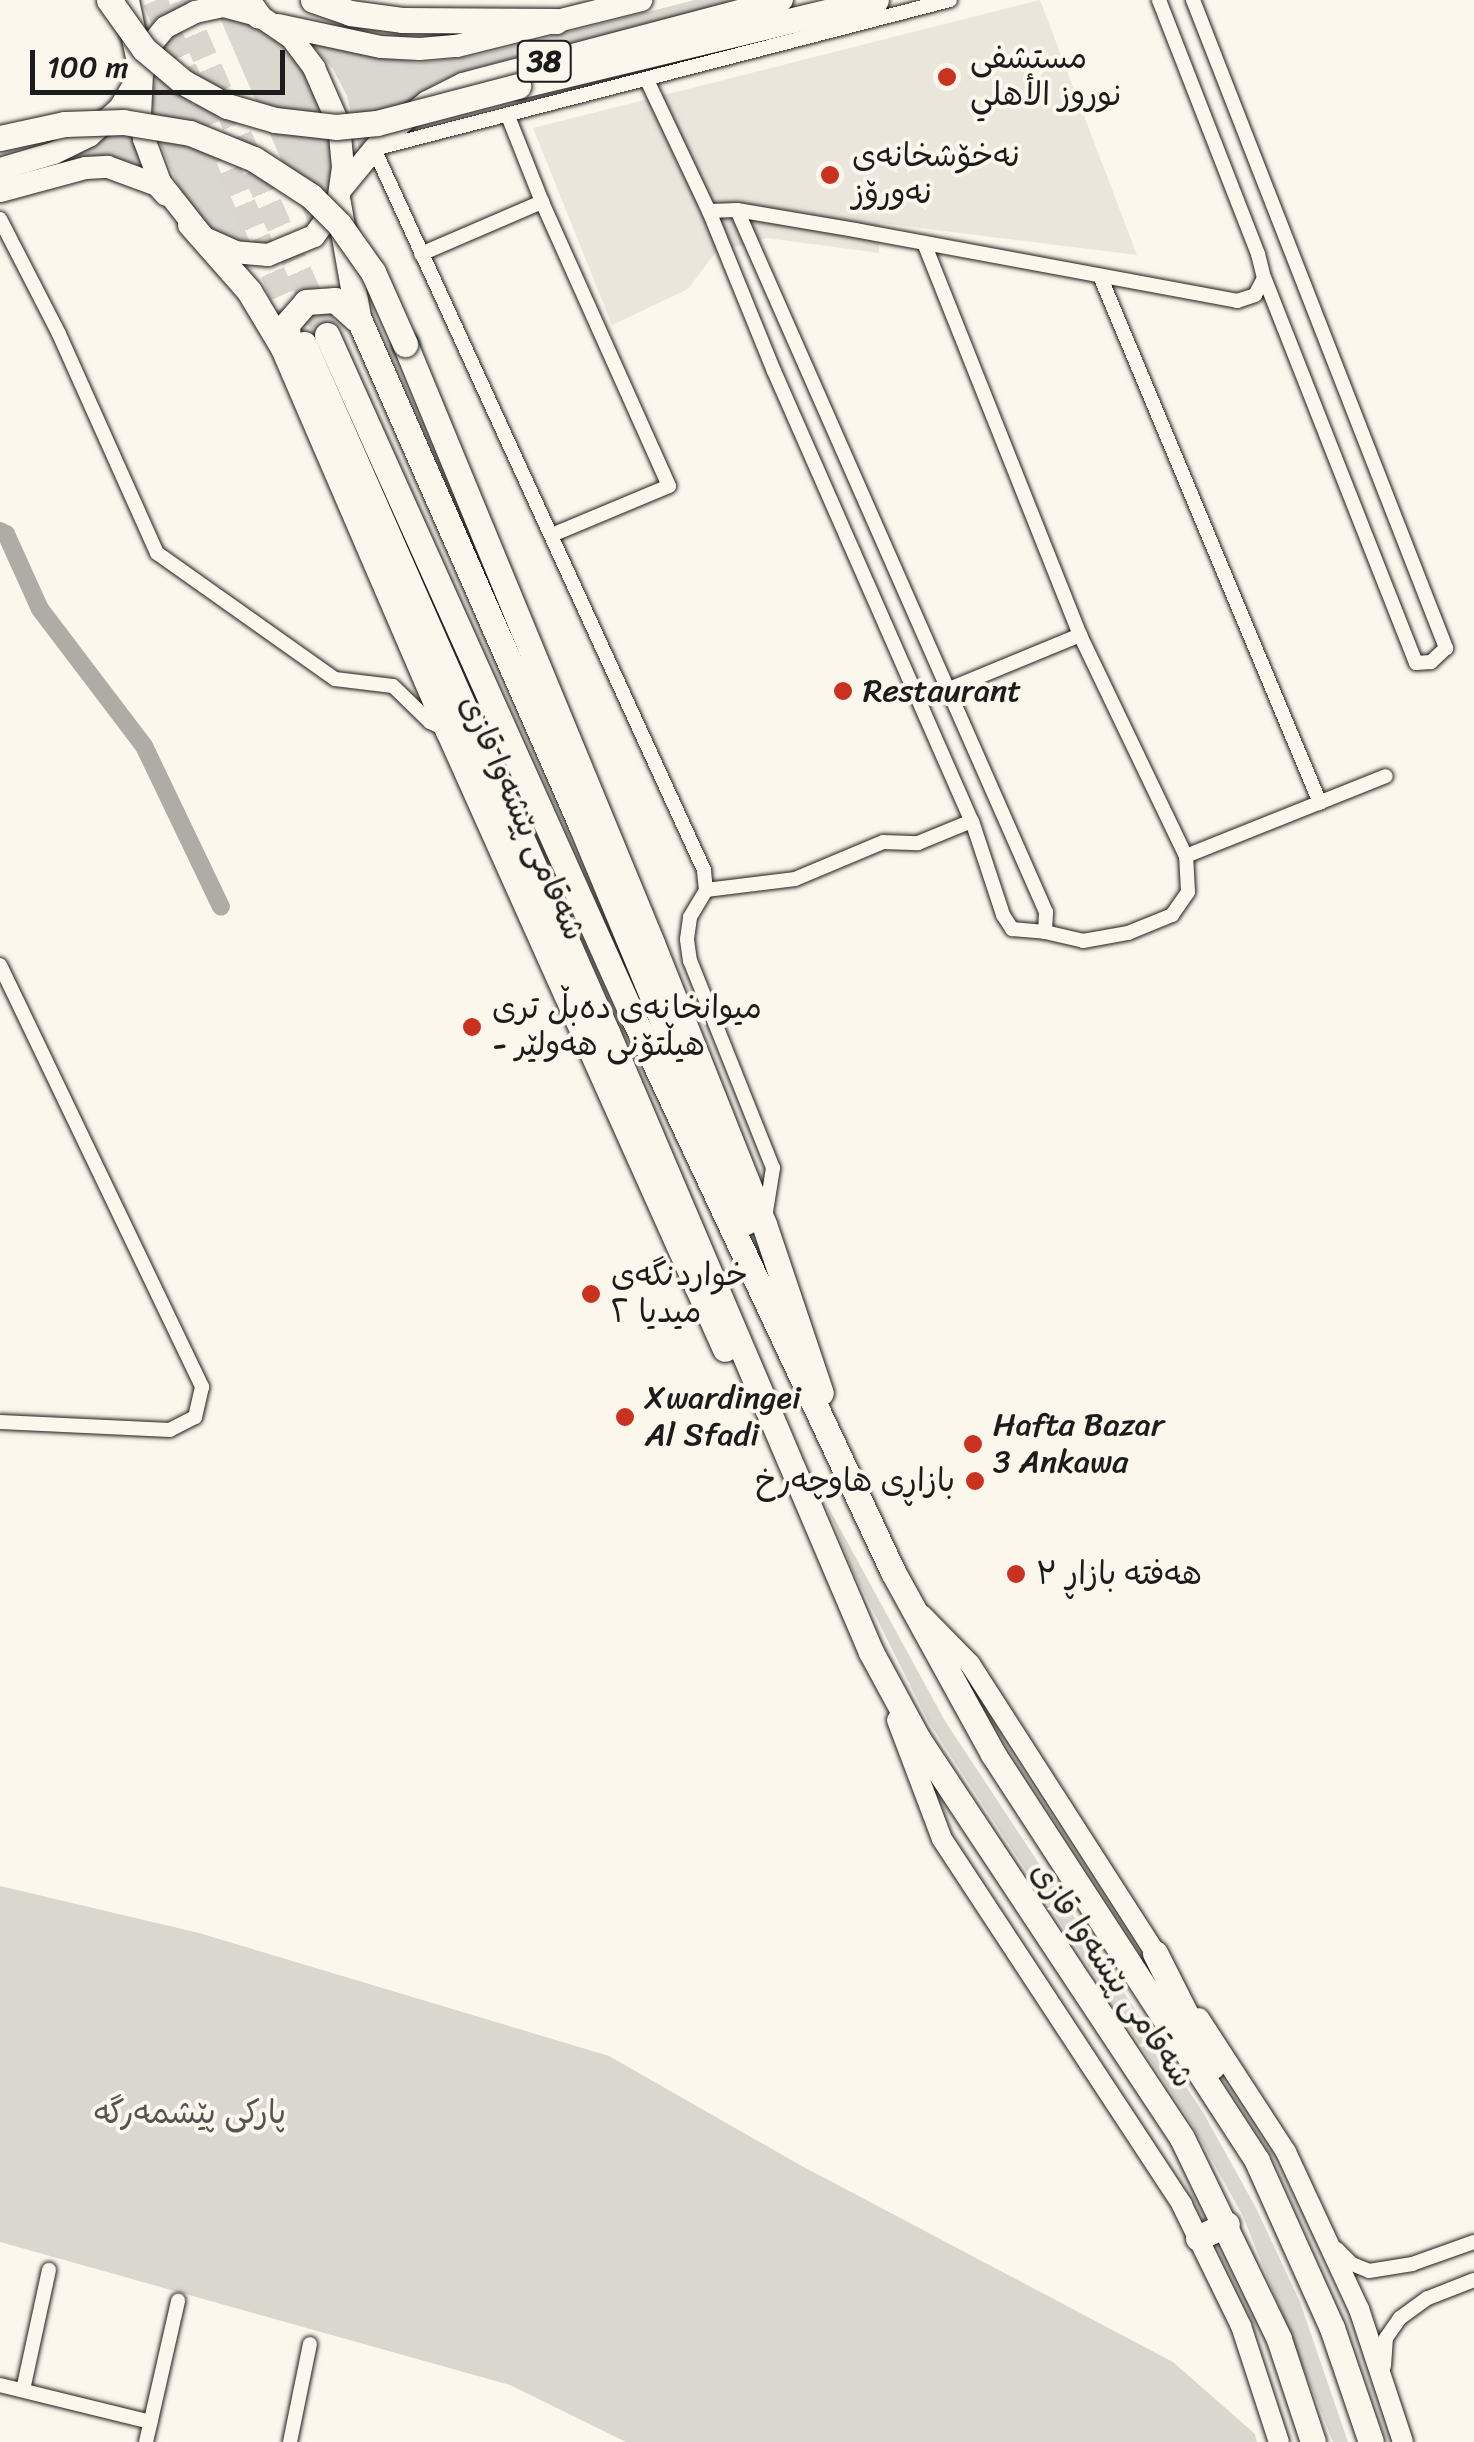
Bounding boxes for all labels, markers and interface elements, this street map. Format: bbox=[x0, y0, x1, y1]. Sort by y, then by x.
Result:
scale bar bbox=[35, 30, 290, 92]
road number: 38 bbox=[516, 36, 572, 86]
text: 100 m bbox=[47, 40, 129, 94]
place label: مستشفى نوروز الأهلي bbox=[970, 40, 1123, 115]
marker: مستشفى نوروز الأهلي bbox=[934, 64, 960, 90]
place label: نەخۆشخانەی نەورۆز bbox=[852, 138, 1020, 213]
marker: نەخۆشخانەی نەورۆز bbox=[817, 162, 843, 188]
place label: Restaurant bbox=[863, 672, 1021, 710]
marker: Restaurant bbox=[832, 680, 854, 702]
street label: شەقامی پێشەوا قازی bbox=[451, 689, 593, 947]
place label: میوانخانەی دەبڵ تری - هیڵتۆنی هەولێر bbox=[492, 990, 762, 1065]
marker: میوانخانەی دەبڵ تری - هیڵتۆنی هەولێر bbox=[461, 1016, 483, 1038]
place label: خواردنگەی میدیا ٢ bbox=[611, 1257, 748, 1332]
marker: خواردنگەی میدیا ٢ bbox=[580, 1283, 602, 1305]
place label: Xwardingei Al Sfadi bbox=[645, 1380, 801, 1455]
marker: Xwardingei Al Sfadi bbox=[614, 1406, 636, 1428]
place label: Hafta Bazar 3 Ankawa bbox=[993, 1407, 1164, 1482]
marker: Hafta Bazar 3 Ankawa bbox=[962, 1433, 984, 1455]
place label: بازاڕی هاوچەرخ bbox=[755, 1462, 955, 1500]
marker: بازاڕی هاوچەرخ bbox=[964, 1470, 986, 1492]
place label: هەفتە بازاڕ ٣ bbox=[1036, 1555, 1202, 1593]
marker: هەفتە بازاڕ ٣ bbox=[1005, 1563, 1027, 1585]
street label: شەقامی پێشەوا قازی bbox=[1022, 1855, 1202, 2095]
park label: پارکی پێشمەرگە bbox=[94, 2094, 286, 2132]

